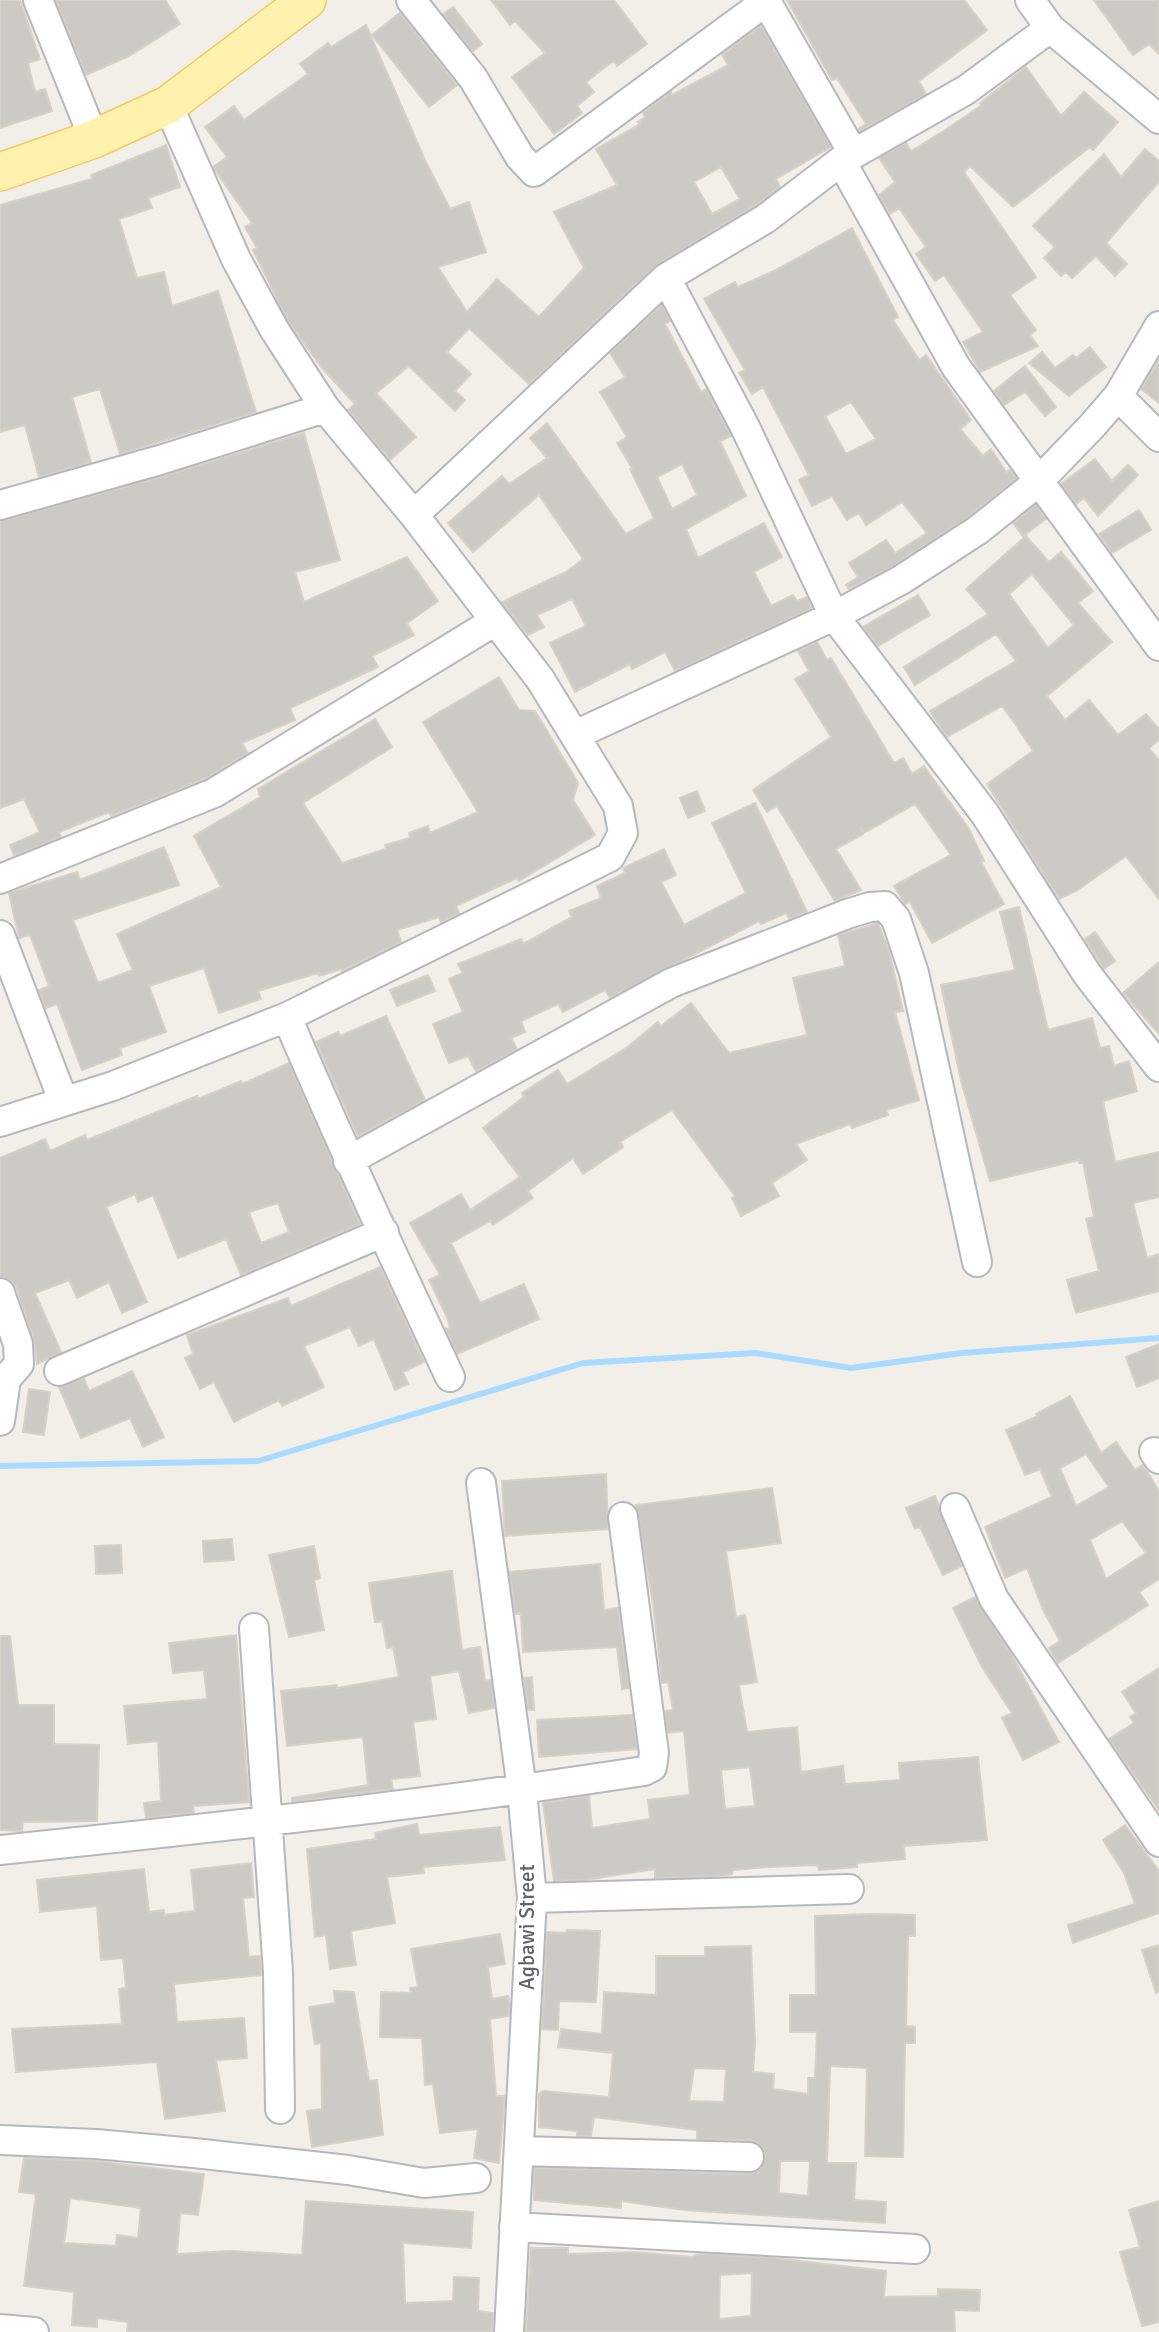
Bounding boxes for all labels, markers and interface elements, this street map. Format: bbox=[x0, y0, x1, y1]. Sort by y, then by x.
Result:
street label: Agbawi Street bbox=[514, 1864, 540, 1990]

